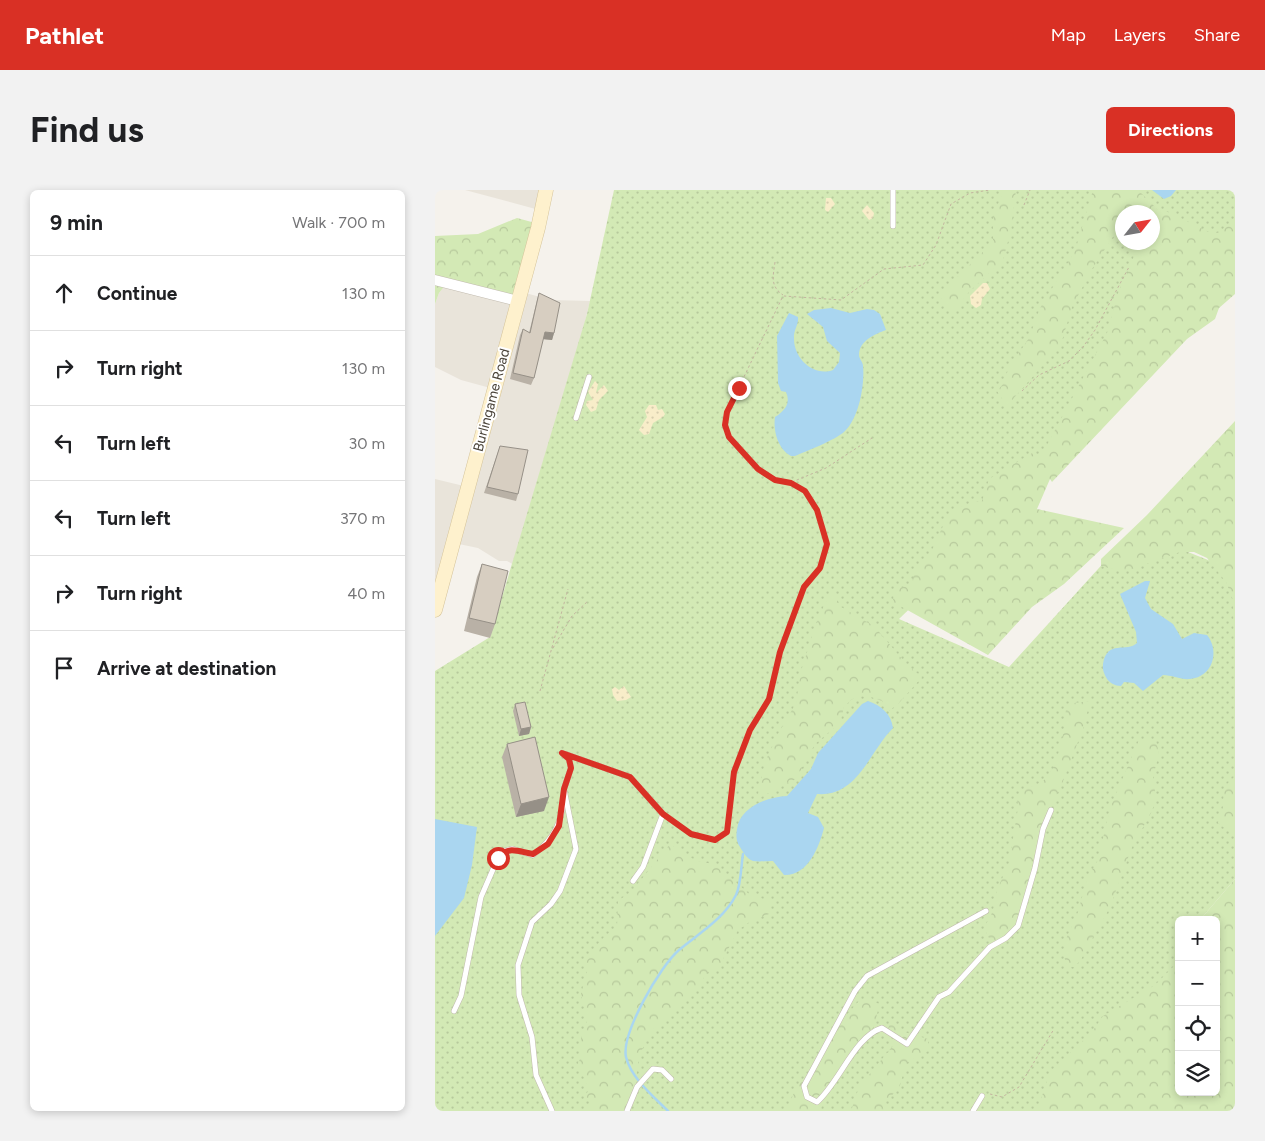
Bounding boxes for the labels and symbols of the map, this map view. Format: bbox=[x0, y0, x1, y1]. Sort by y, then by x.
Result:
north arrow bbox=[1115, 205, 1160, 250]
street label: Burlingame Road bbox=[470, 347, 513, 453]
route end bbox=[728, 377, 751, 400]
route start bbox=[487, 847, 510, 870]

